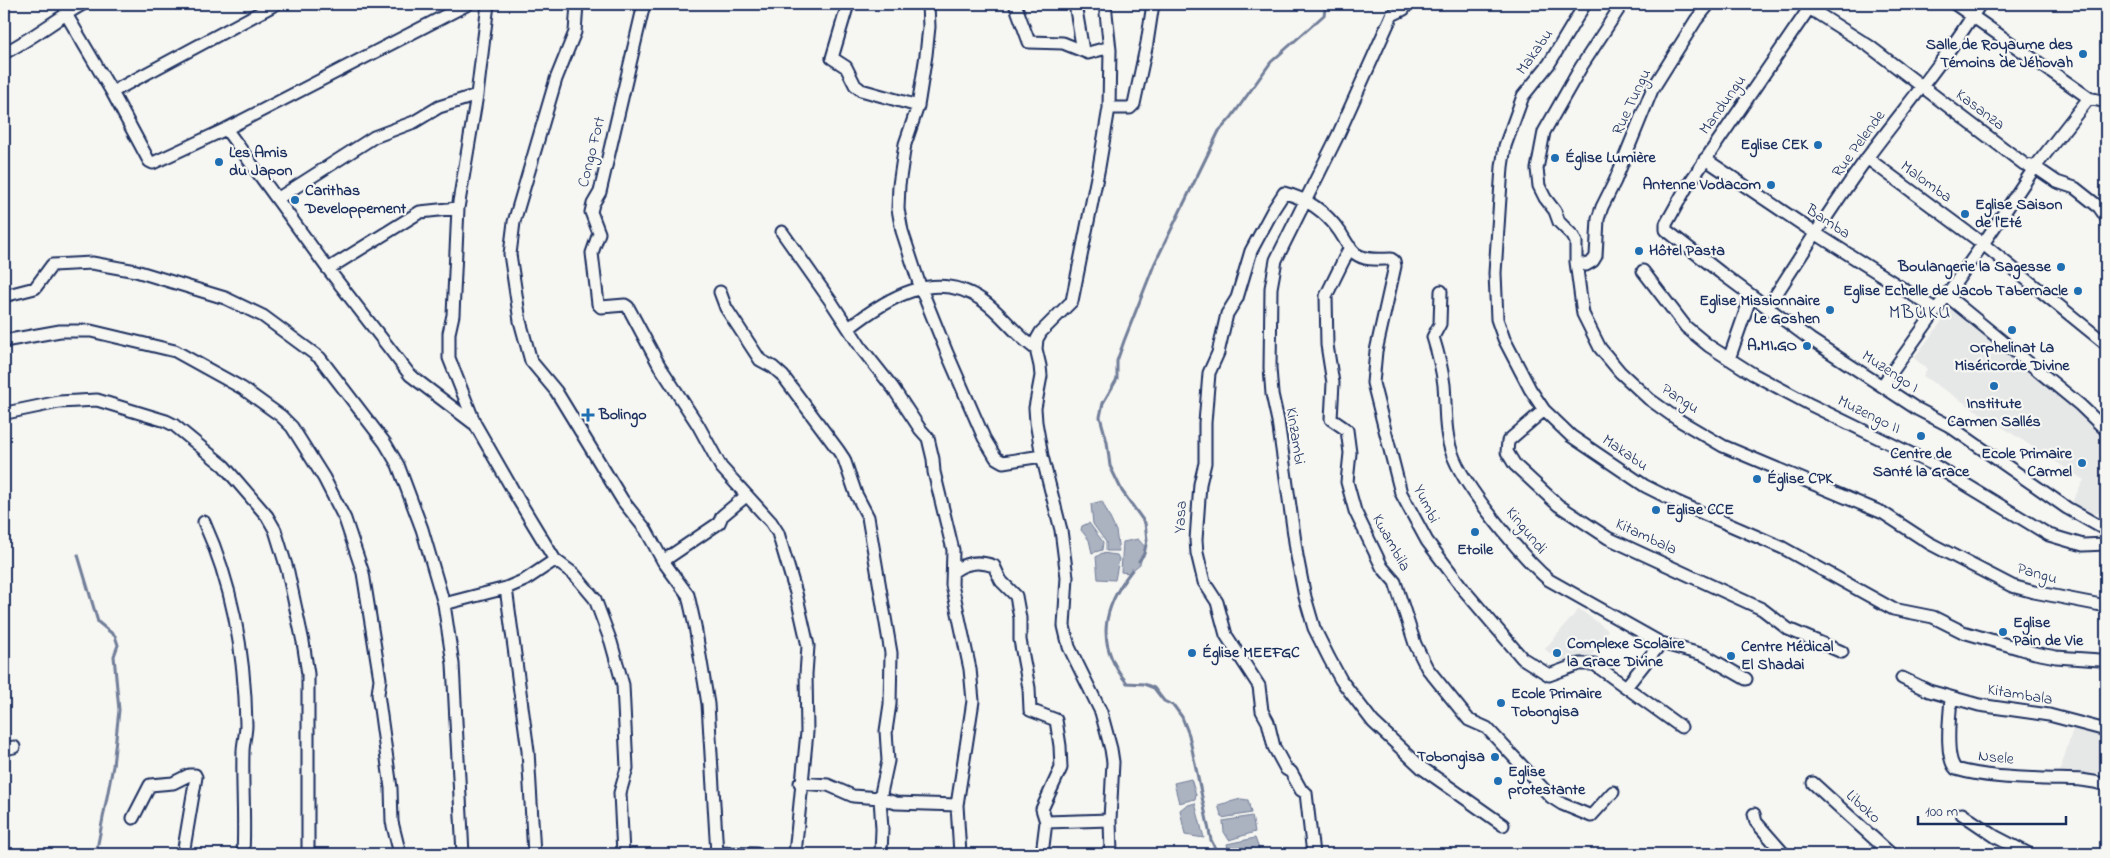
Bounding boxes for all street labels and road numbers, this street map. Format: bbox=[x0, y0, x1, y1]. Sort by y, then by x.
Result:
street label: Makabu bbox=[1510, 24, 1560, 80]
street label: Rue Tungu bbox=[1606, 65, 1658, 139]
street label: Mandungu bbox=[1694, 70, 1752, 140]
street label: Kasanza bbox=[1950, 83, 2010, 137]
street label: Rue Pelende bbox=[1826, 105, 1892, 183]
street label: Congo Fort bbox=[572, 114, 613, 190]
street label: Malomba bbox=[1895, 155, 1957, 209]
street label: Bamba bbox=[1800, 198, 1855, 245]
street label: Muzengo I bbox=[1857, 345, 1923, 399]
street label: Pangu bbox=[1656, 378, 1704, 420]
street label: Muzengo II bbox=[1833, 389, 1905, 441]
street label: Kinzambi bbox=[1279, 406, 1311, 466]
street label: Makabu bbox=[1597, 429, 1653, 477]
street label: Yumbi bbox=[1406, 481, 1446, 527]
street label: Yasa bbox=[1168, 500, 1194, 534]
street label: Kingundi bbox=[1499, 502, 1553, 560]
street label: Kwambila bbox=[1365, 510, 1417, 576]
street label: Kitambala bbox=[1611, 512, 1681, 562]
street label: Pangu bbox=[2014, 557, 2060, 591]
street label: Kitambala bbox=[1986, 678, 2054, 712]
street label: Nsele bbox=[1977, 744, 2016, 772]
street label: Liboko bbox=[1840, 784, 1886, 830]

